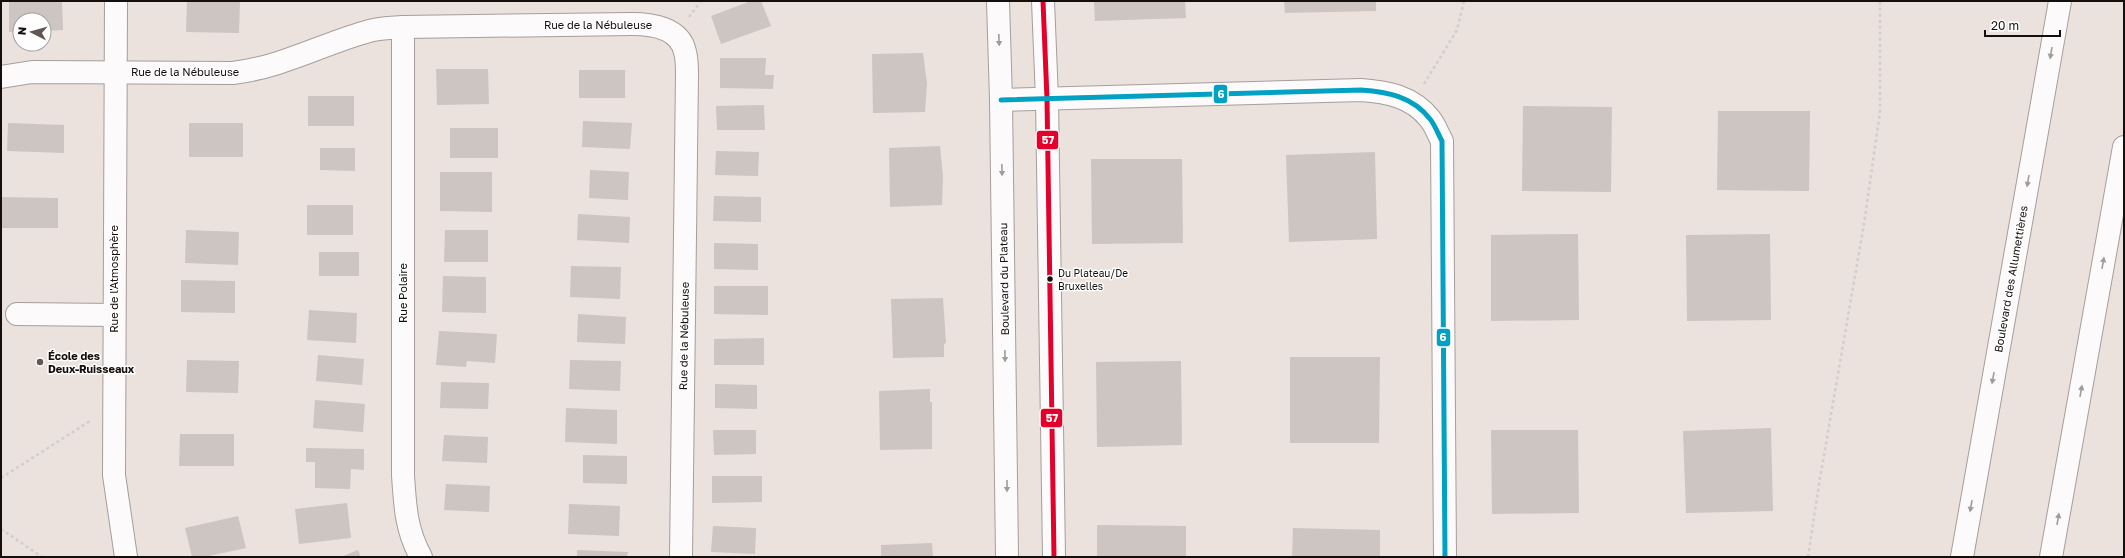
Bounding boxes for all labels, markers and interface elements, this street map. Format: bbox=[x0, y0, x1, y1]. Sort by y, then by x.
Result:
north arrow bbox=[12, 12, 52, 52]
scale bar bbox=[1985, 12, 2060, 38]
street label: Rue de la Nébuleuse bbox=[544, 18, 652, 31]
text: 20 m bbox=[1991, 18, 2019, 33]
text: N bbox=[15, 26, 28, 36]
one-way arrow bbox=[996, 34, 1002, 47]
one-way arrow bbox=[2048, 47, 2054, 59]
street label: Rue de la Nébuleuse bbox=[131, 65, 239, 78]
line badge: 6 bbox=[1213, 84, 1228, 104]
text: 6 bbox=[1218, 87, 1225, 100]
line badge: 57 bbox=[1036, 130, 1059, 150]
text: 57 bbox=[1042, 133, 1054, 146]
one-way arrow bbox=[999, 164, 1005, 177]
one-way arrow bbox=[2025, 175, 2031, 187]
street label: Boulevard des Allumettières bbox=[1991, 204, 2030, 353]
street label: Boulevard du Plateau bbox=[996, 223, 1011, 335]
street label: Rue de l'Atmosphère bbox=[107, 225, 120, 333]
one-way arrow bbox=[2101, 257, 2107, 269]
street label: Rue Polaire bbox=[396, 263, 409, 323]
place label: Du Plateau/De Bruxelles bbox=[1058, 267, 1128, 292]
marker: Du Plateau/De Bruxelles bbox=[1045, 274, 1055, 284]
street label: Rue de la Nébuleuse bbox=[676, 282, 691, 390]
line badge: 6 bbox=[1436, 328, 1451, 347]
text: 6 bbox=[1440, 330, 1447, 343]
place label: École des Deux-Ruisseaux bbox=[48, 349, 135, 375]
one-way arrow bbox=[1002, 350, 1008, 363]
marker: École des Deux-Ruisseaux bbox=[35, 357, 45, 367]
one-way arrow bbox=[1990, 372, 1996, 384]
one-way arrow bbox=[2078, 385, 2084, 397]
line badge: 57 bbox=[1040, 408, 1063, 428]
text: 57 bbox=[1046, 411, 1058, 424]
one-way arrow bbox=[1004, 480, 1010, 493]
one-way arrow bbox=[1968, 500, 1974, 512]
one-way arrow bbox=[2055, 512, 2061, 525]

